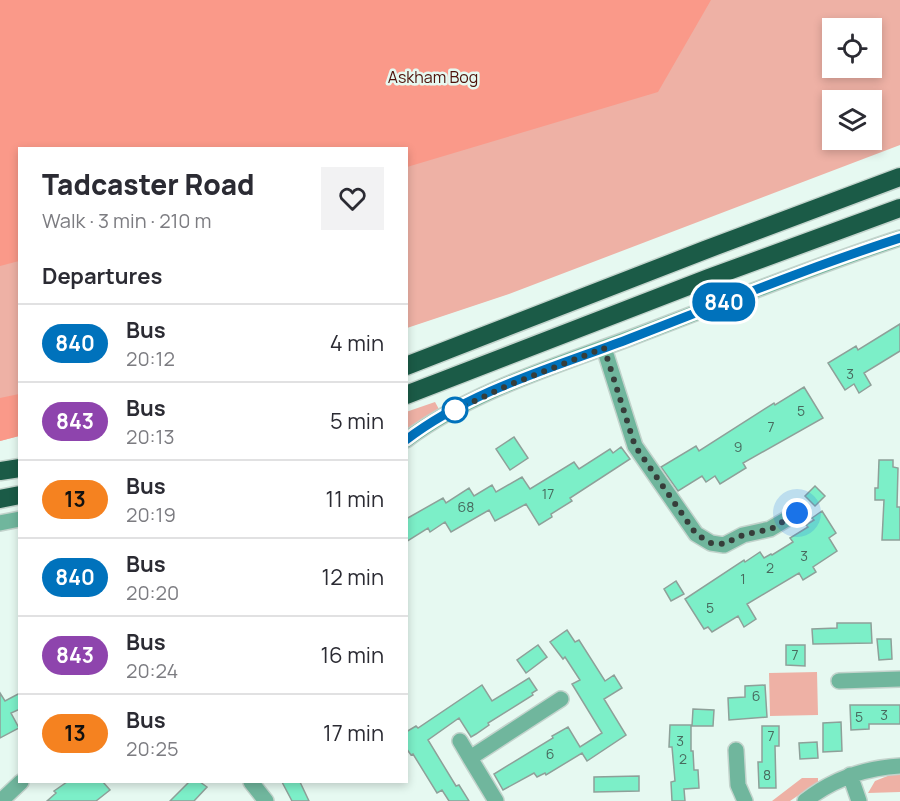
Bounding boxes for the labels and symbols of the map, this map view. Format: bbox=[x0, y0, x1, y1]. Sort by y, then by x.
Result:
park label: Askham Bog bbox=[388, 66, 478, 88]
line badge: 840 bbox=[690, 282, 758, 322]
house number: 3 bbox=[846, 364, 854, 383]
unlabelled marker bbox=[442, 397, 468, 423]
house number: 5 bbox=[797, 401, 805, 420]
house number: 7 bbox=[767, 417, 775, 436]
house number: 9 bbox=[734, 437, 742, 456]
house number: 17 bbox=[542, 484, 554, 503]
house number: 68 bbox=[458, 497, 474, 516]
your location bbox=[782, 498, 812, 528]
house number: 3 bbox=[800, 546, 808, 565]
house number: 2 bbox=[766, 558, 774, 577]
house number: 1 bbox=[740, 569, 746, 588]
house number: 5 bbox=[706, 598, 714, 617]
house number: 7 bbox=[791, 645, 799, 664]
house number: 6 bbox=[752, 686, 760, 705]
house number: 3 bbox=[880, 705, 888, 724]
house number: 5 bbox=[855, 707, 863, 726]
house number: 7 bbox=[767, 726, 775, 745]
house number: 3 bbox=[676, 731, 684, 750]
house number: 6 bbox=[546, 744, 554, 763]
house number: 2 bbox=[679, 749, 687, 768]
house number: 8 bbox=[763, 765, 771, 784]

